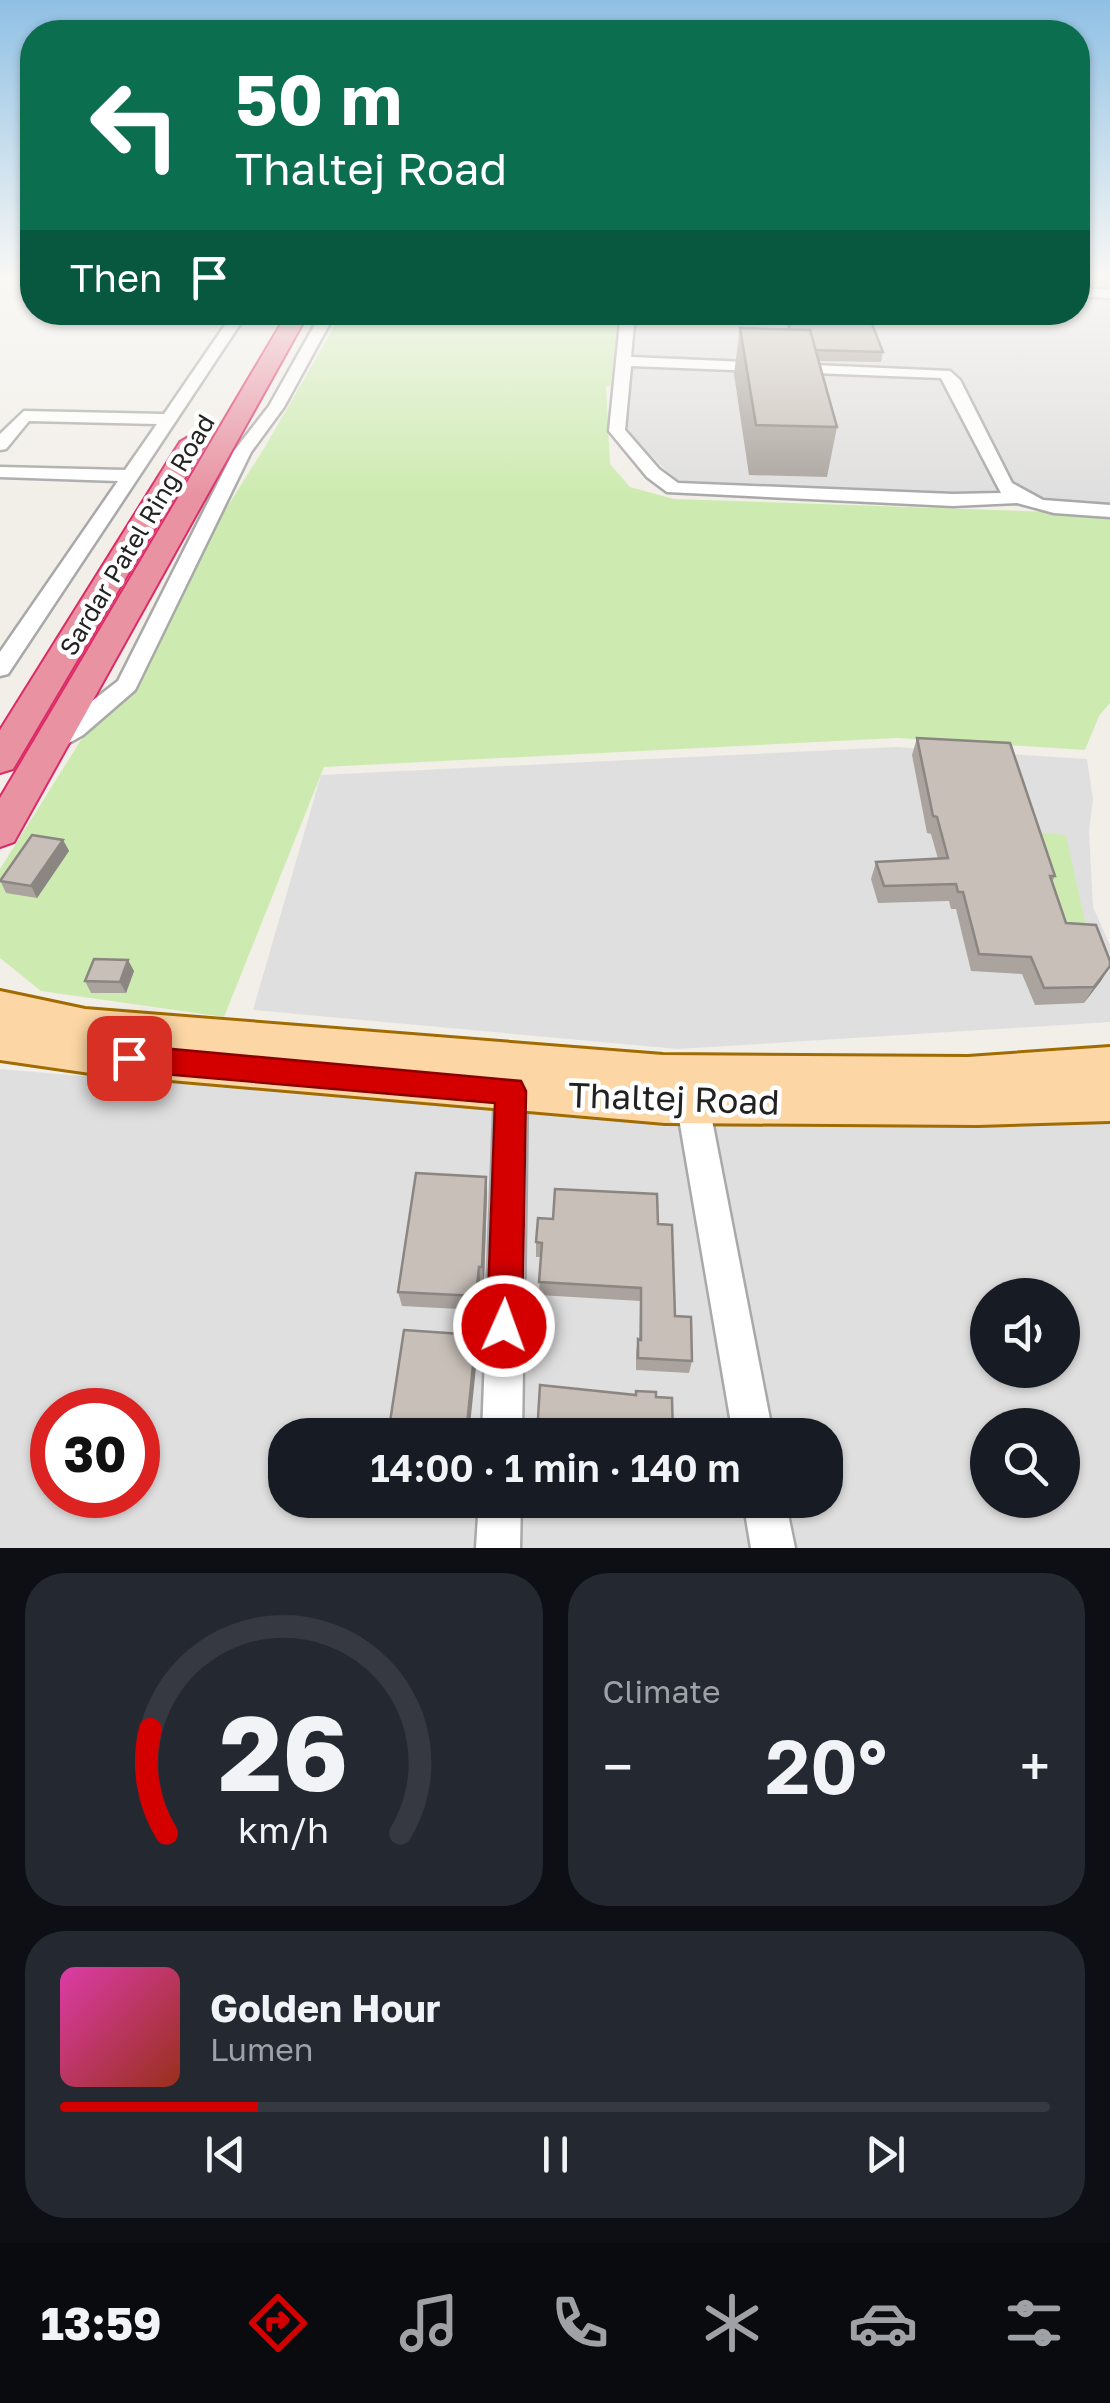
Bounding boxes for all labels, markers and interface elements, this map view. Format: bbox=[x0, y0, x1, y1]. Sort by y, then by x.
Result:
text: 50 m bbox=[235, 56, 402, 140]
icon: left bbox=[70, 60, 200, 190]
text: Thaltej Road bbox=[235, 141, 507, 195]
icon: arrive bbox=[182, 250, 237, 305]
text: Then bbox=[70, 255, 162, 300]
street label: Sardar Patel Ring Road bbox=[52, 409, 221, 661]
pin bbox=[87, 1016, 172, 1101]
icon: arrive bbox=[102, 1031, 157, 1086]
street label: Thaltej Road bbox=[568, 1073, 781, 1123]
position arrow bbox=[452, 1274, 556, 1378]
map controls bbox=[970, 1278, 1080, 1518]
button: sound bbox=[970, 1278, 1080, 1388]
speed limit sign: 30 bbox=[30, 1388, 160, 1518]
button: search bbox=[970, 1408, 1080, 1518]
text: 14:00 · 1 min · 140 m bbox=[370, 1445, 741, 1490]
text: Climate bbox=[603, 1672, 721, 1710]
text: 26 bbox=[219, 1689, 348, 1814]
text: 20° bbox=[765, 1720, 887, 1811]
text: − bbox=[603, 1733, 633, 1799]
text: + bbox=[1020, 1733, 1050, 1799]
text: km/h bbox=[238, 1808, 329, 1851]
text: Golden Hour bbox=[210, 1985, 441, 2030]
text: Lumen bbox=[210, 2030, 314, 2068]
icon: previous bbox=[198, 2127, 253, 2182]
icon: pause bbox=[528, 2127, 583, 2182]
icon: next bbox=[858, 2127, 913, 2182]
icon: directions bbox=[243, 2288, 313, 2358]
icon: music bbox=[394, 2288, 464, 2358]
icon: phone bbox=[545, 2288, 615, 2358]
icon: climate bbox=[697, 2288, 767, 2358]
icon: car bbox=[848, 2288, 918, 2358]
icon: filters bbox=[999, 2288, 1069, 2358]
text: 13:59 bbox=[41, 2296, 162, 2350]

